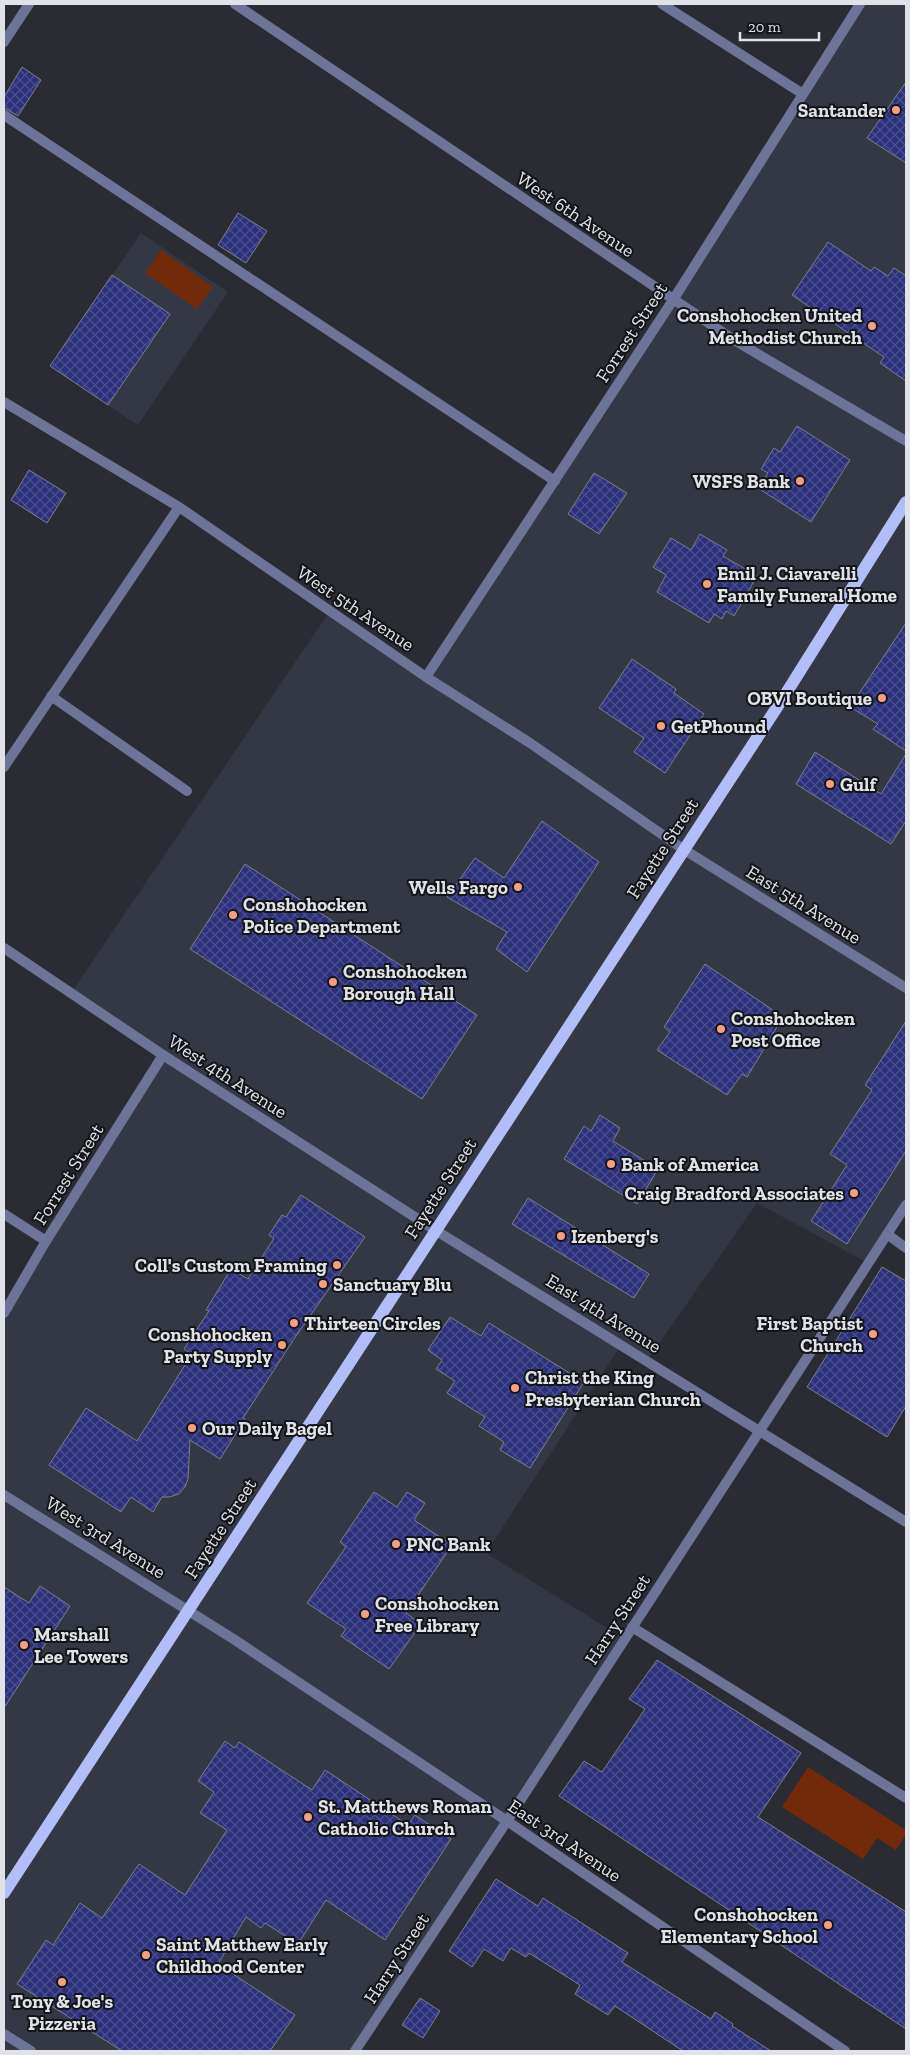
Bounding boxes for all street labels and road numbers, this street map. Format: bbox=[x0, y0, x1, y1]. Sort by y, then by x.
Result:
street label: West 6th Avenue bbox=[512, 167, 639, 262]
street label: Forrest Street bbox=[591, 278, 672, 387]
street label: West 5th Avenue bbox=[293, 561, 419, 656]
street label: Fayette Street bbox=[621, 794, 703, 903]
street label: East 5th Avenue bbox=[742, 860, 866, 949]
street label: West 4th Avenue bbox=[164, 1029, 292, 1123]
street label: Forrest Street bbox=[28, 1120, 109, 1229]
street label: Fayette Street bbox=[399, 1134, 481, 1243]
street label: East 4th Avenue bbox=[542, 1269, 666, 1358]
street label: Fayette Street bbox=[179, 1474, 261, 1583]
street label: West 3rd Avenue bbox=[41, 1491, 170, 1584]
street label: Harry Street bbox=[580, 1570, 655, 1669]
street label: East 3rd Avenue bbox=[504, 1794, 626, 1887]
street label: Harry Street bbox=[359, 1909, 434, 2008]

